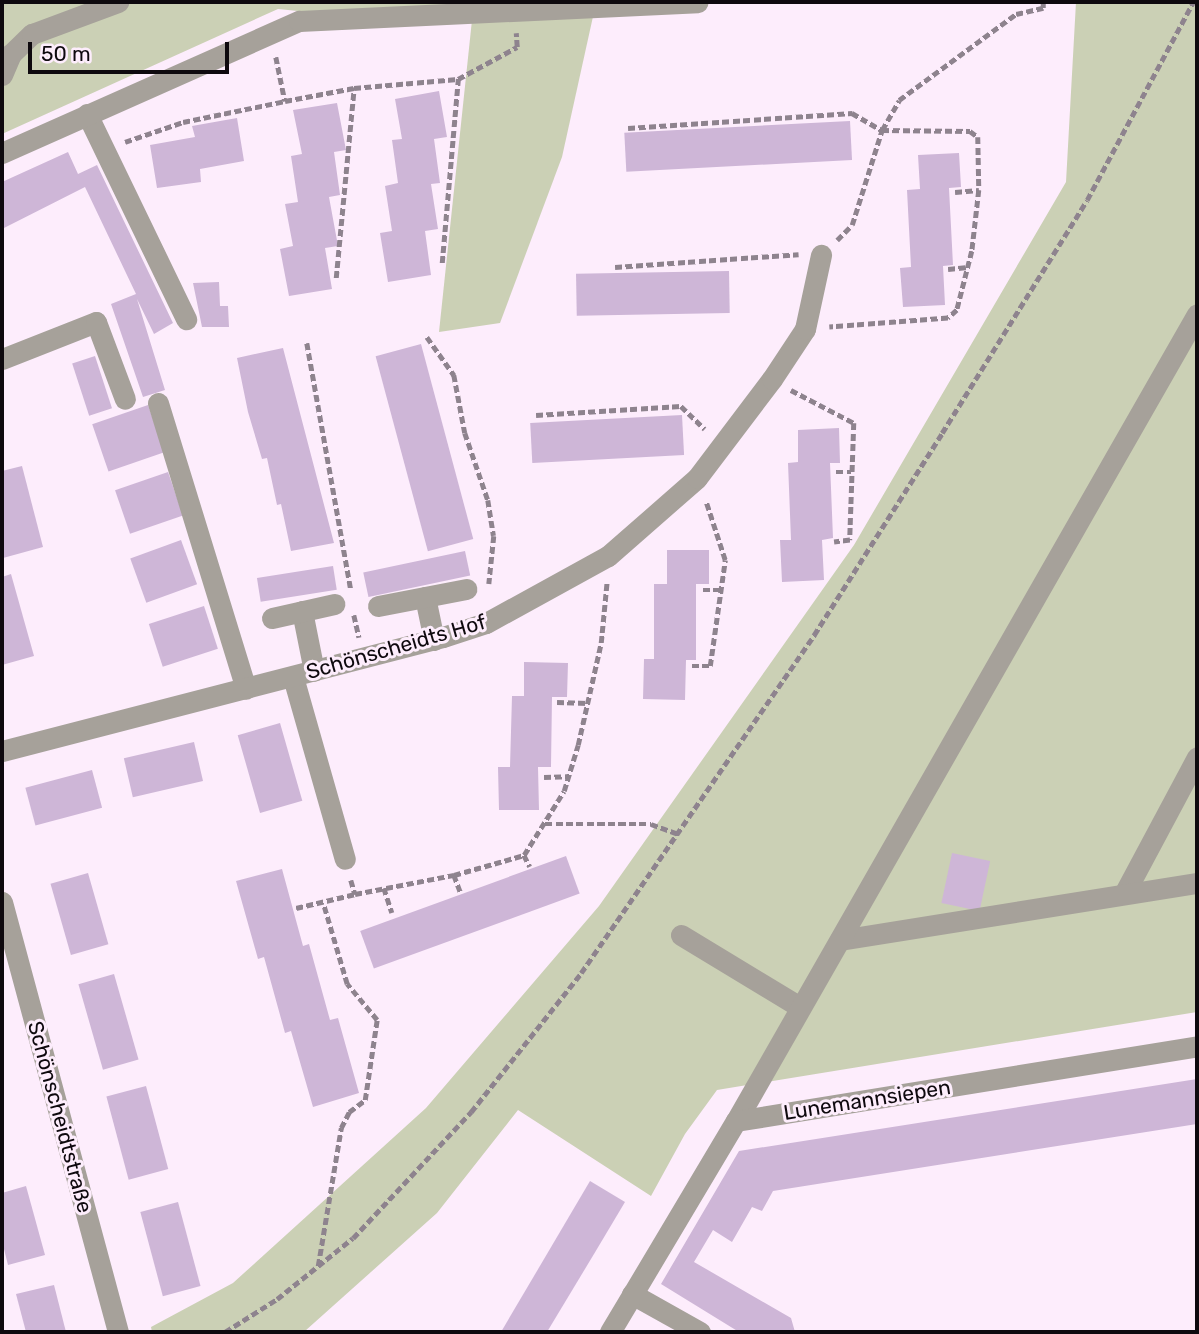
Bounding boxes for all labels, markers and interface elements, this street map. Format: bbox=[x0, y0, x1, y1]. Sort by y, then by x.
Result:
scale bar bbox=[32, 28, 233, 72]
text: 50 m bbox=[41, 41, 91, 66]
street label: Schönscheidts Hof bbox=[303, 609, 489, 685]
street label: Schönscheidtstraße bbox=[22, 1018, 98, 1216]
street label: Lunemannsiepen bbox=[782, 1074, 952, 1126]

